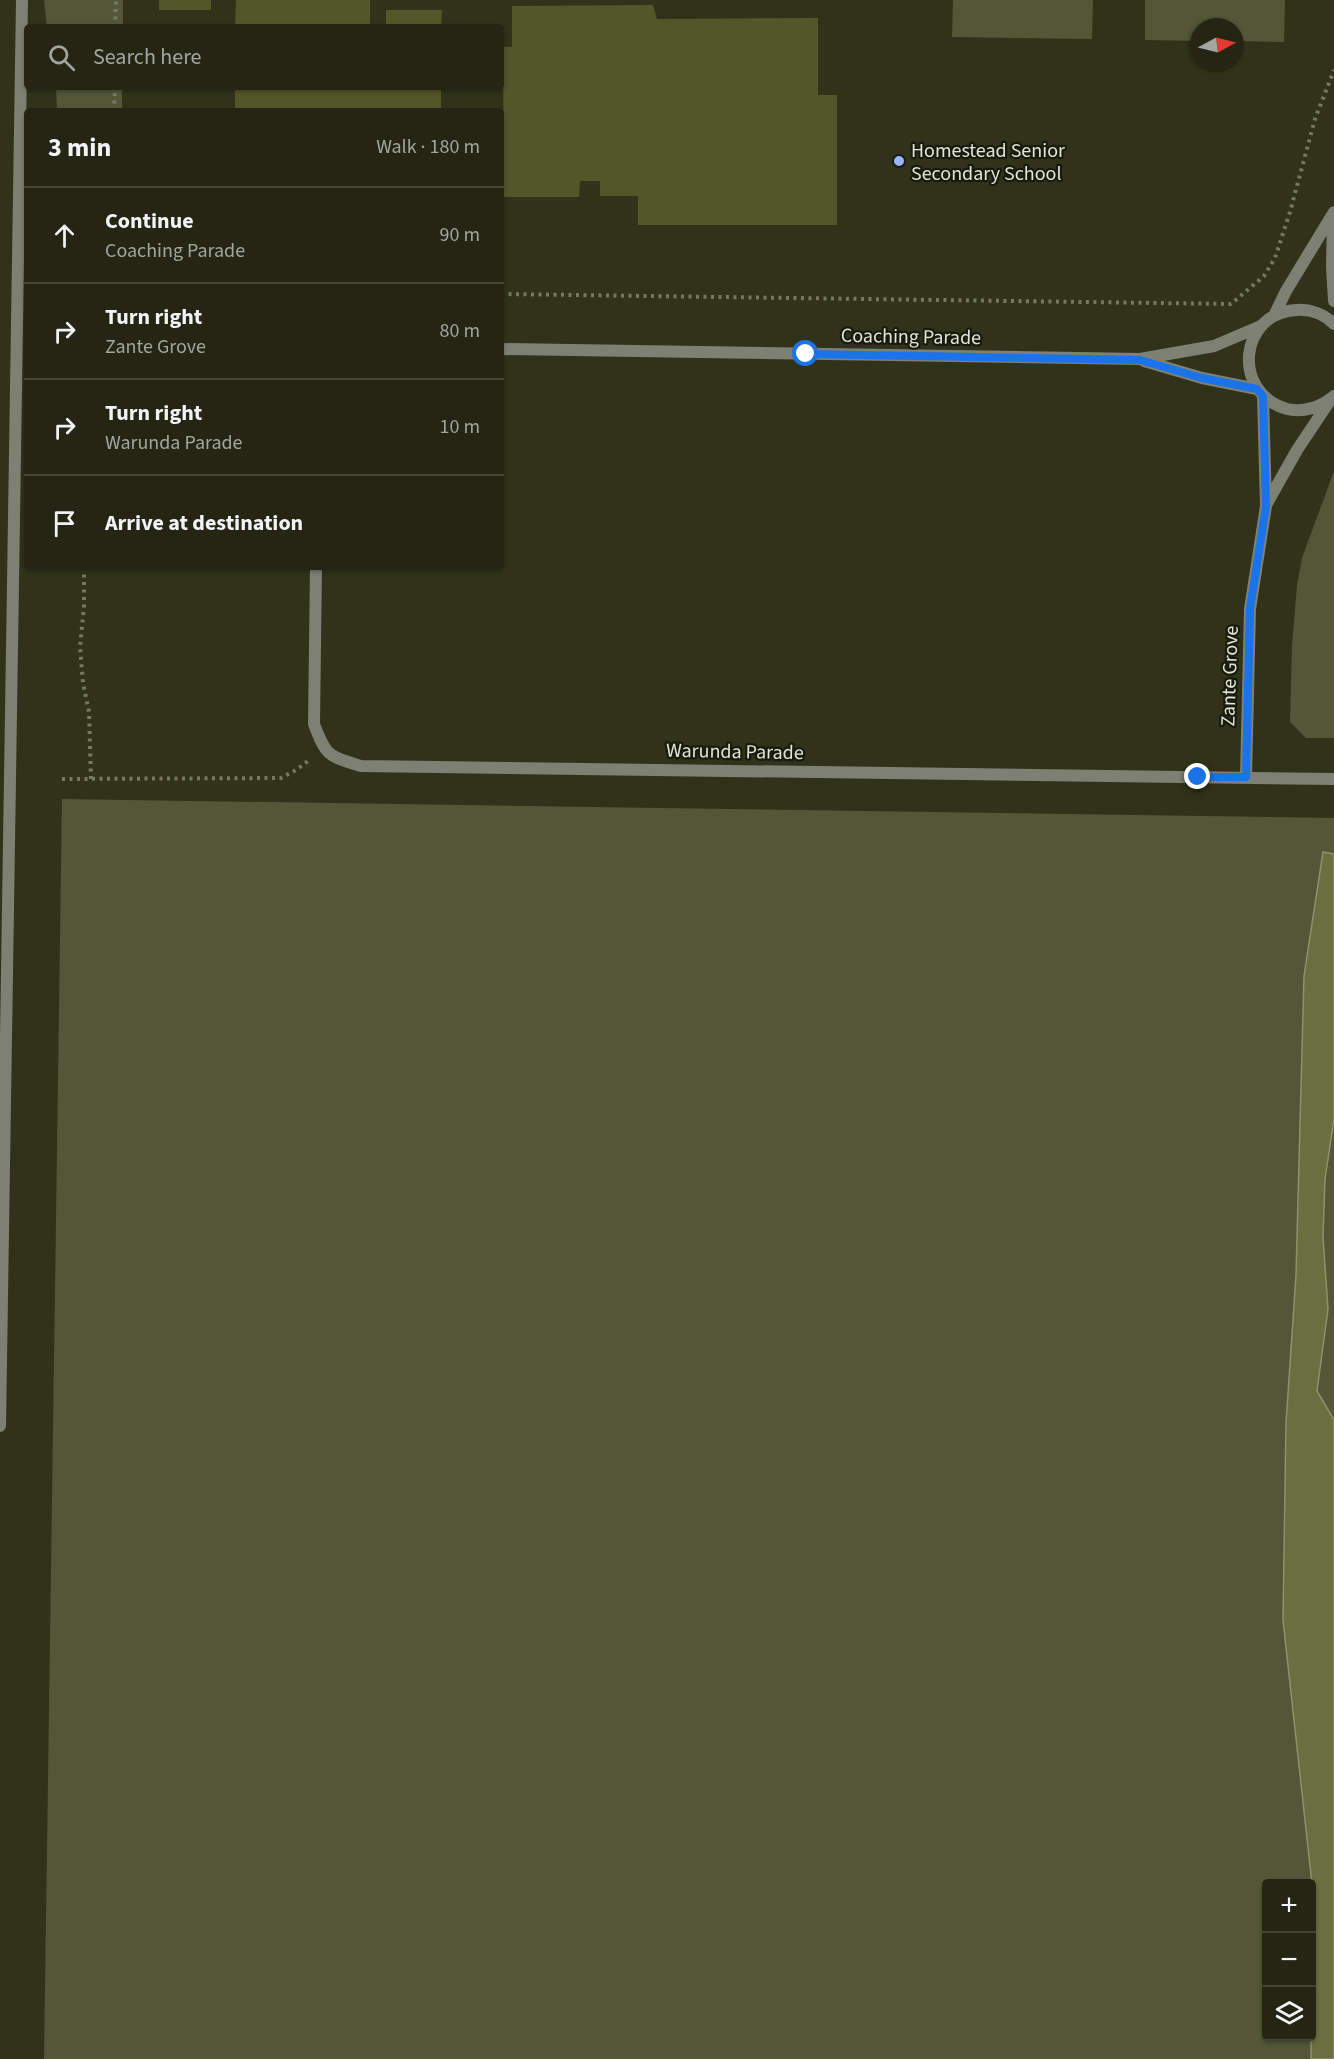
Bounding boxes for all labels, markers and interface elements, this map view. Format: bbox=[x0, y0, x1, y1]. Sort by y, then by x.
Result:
north arrow bbox=[1190, 18, 1244, 72]
search box bbox=[24, 24, 504, 90]
icon: search bbox=[45, 41, 78, 74]
text: Search here bbox=[93, 41, 201, 73]
text: 3 min bbox=[48, 129, 111, 166]
text: Walk · 180 m bbox=[376, 133, 480, 161]
place label: Homestead Senior Secondary School bbox=[911, 137, 1065, 188]
marker: Homestead Senior Secondary School bbox=[892, 154, 906, 168]
text: Continue bbox=[105, 205, 194, 237]
icon: ahead bbox=[48, 219, 81, 252]
text: 90 m bbox=[440, 221, 480, 249]
text: Coaching Parade bbox=[105, 237, 245, 265]
text: Turn right bbox=[105, 301, 202, 333]
icon: right bbox=[48, 315, 81, 348]
text: 80 m bbox=[440, 317, 480, 345]
street label: Coaching Parade bbox=[841, 322, 981, 352]
text: Zante Grove bbox=[105, 333, 206, 361]
route start bbox=[792, 340, 818, 366]
text: Turn right bbox=[105, 397, 202, 429]
icon: right bbox=[48, 411, 81, 444]
text: 10 m bbox=[440, 413, 480, 441]
text: Warunda Parade bbox=[105, 429, 243, 457]
icon: arrive bbox=[48, 507, 81, 540]
text: Arrive at destination bbox=[105, 507, 303, 539]
street label: Zante Grove bbox=[1214, 625, 1246, 727]
street label: Warunda Parade bbox=[666, 737, 804, 767]
route end bbox=[1184, 763, 1210, 789]
map controls bbox=[1262, 1879, 1316, 2041]
button: + bbox=[1262, 1879, 1316, 1933]
button: − bbox=[1262, 1933, 1316, 1987]
button: layers bbox=[1262, 1987, 1316, 2041]

